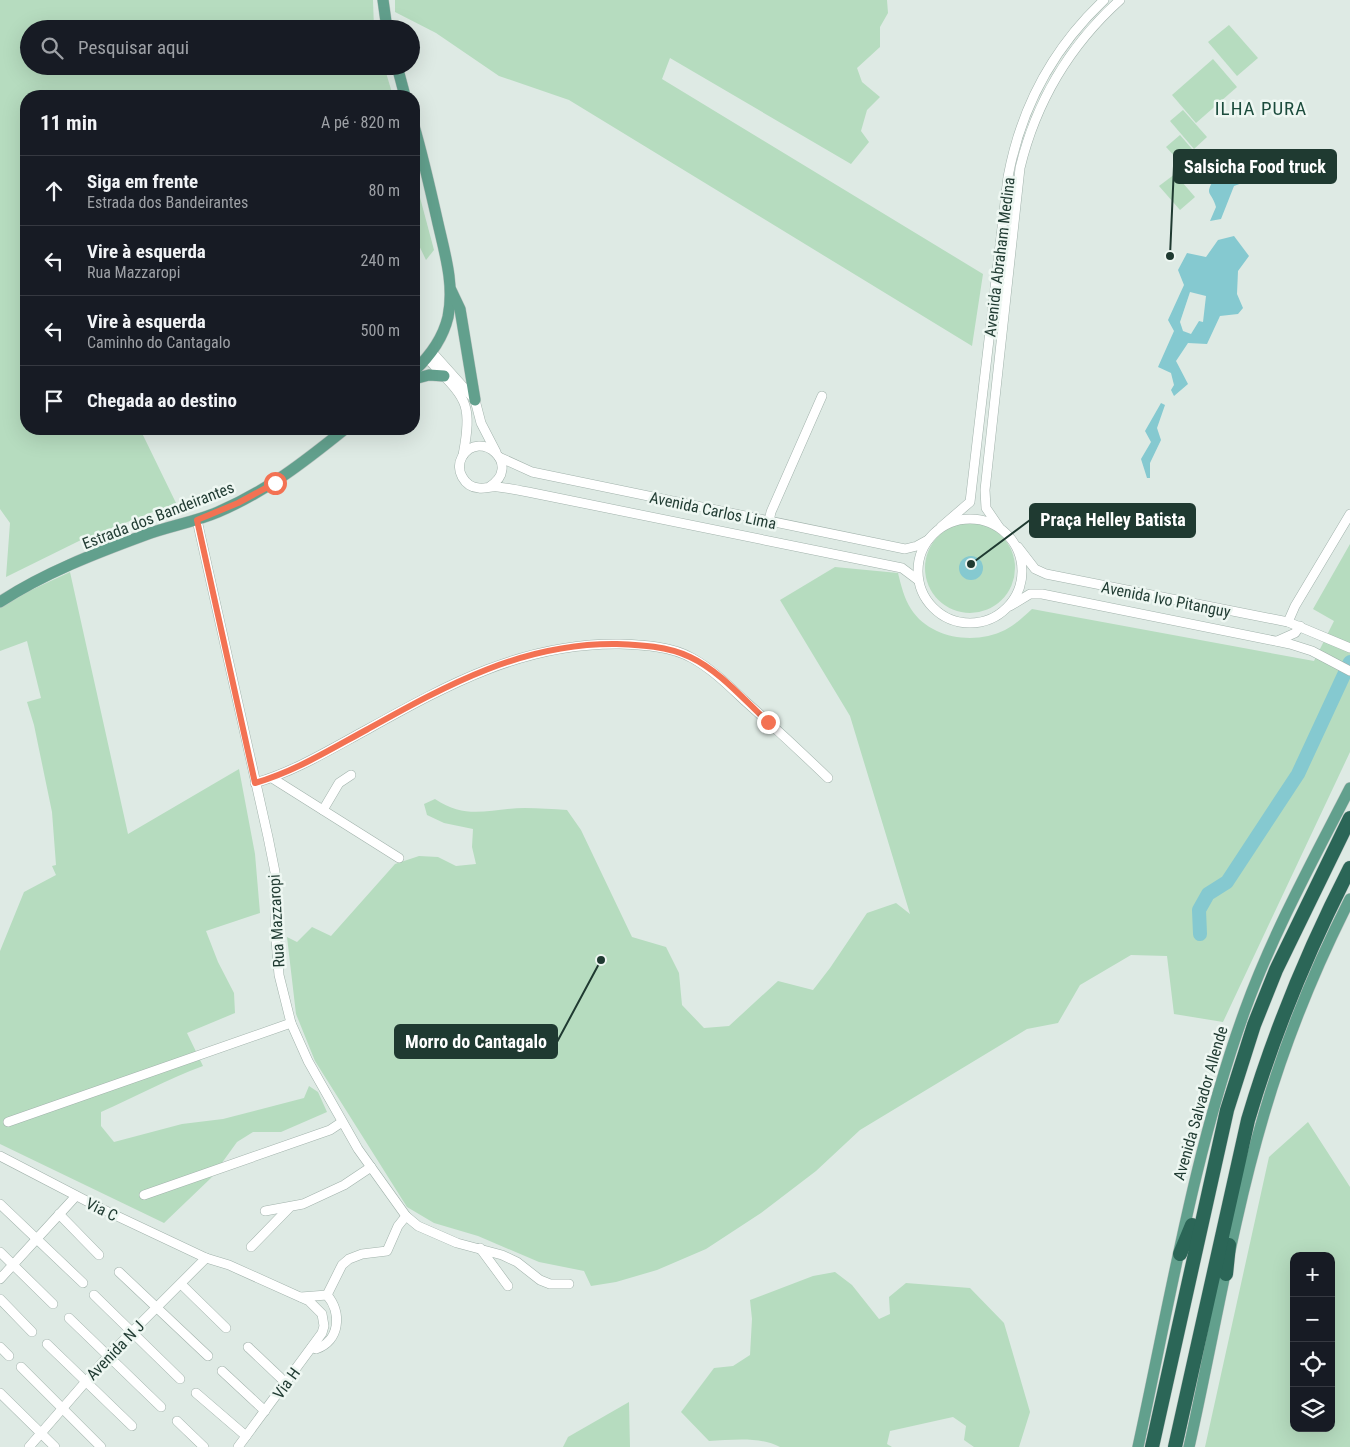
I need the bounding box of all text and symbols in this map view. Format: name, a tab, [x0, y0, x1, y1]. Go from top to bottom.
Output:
search box	[20, 20, 420, 75]
icon: search	[38, 34, 66, 62]
text: Pesquisar aqui	[78, 36, 189, 59]
district label: ILHA PURA	[1215, 97, 1307, 120]
text: 11 min	[40, 111, 97, 135]
text: A pé · 820 m	[321, 113, 400, 132]
callout: Salsicha Food truck	[1174, 150, 1336, 183]
text: Salsicha Food truck	[1184, 156, 1326, 177]
text: Siga em frente	[87, 170, 198, 193]
street label: Avenida Abraham Medina	[980, 176, 1019, 338]
icon: ahead	[40, 177, 68, 205]
text: 80 m	[368, 181, 400, 200]
text: Estrada dos Bandeirantes	[87, 193, 248, 212]
text: Vire à esquerda	[87, 240, 206, 263]
icon: left	[40, 247, 68, 275]
text: 240 m	[361, 251, 400, 270]
text: Rua Mazzaropi	[87, 263, 180, 282]
text: Vire à esquerda	[87, 310, 206, 333]
icon: left	[40, 317, 68, 345]
text: 500 m	[361, 321, 400, 340]
text: Caminho do Cantagalo	[87, 333, 230, 352]
icon: arrive	[40, 387, 68, 415]
text: Chegada ao destino	[87, 389, 237, 412]
route start	[264, 472, 287, 495]
street label: Estrada dos Bandeirantes	[80, 478, 237, 553]
street label: Avenida Carlos Lima	[648, 488, 778, 533]
callout: Praça Helley Batista	[1030, 504, 1195, 537]
text: Praça Helley Batista	[1040, 509, 1186, 530]
street label: Avenida Ivo Pitanguy	[1100, 578, 1232, 621]
route end	[757, 711, 780, 734]
street label: Rua Mazzaropi	[265, 874, 288, 968]
street label: Avenida Salvador Allende	[1169, 1024, 1232, 1182]
callout: Morro do Cantagalo	[395, 1025, 557, 1058]
text: Morro do Cantagalo	[405, 1031, 547, 1052]
street label: Via C	[83, 1194, 121, 1225]
map controls	[1290, 1252, 1335, 1432]
button: +	[1290, 1252, 1335, 1297]
button: −	[1290, 1297, 1335, 1342]
street label: Avenida N J	[82, 1317, 148, 1384]
button: locate	[1290, 1342, 1335, 1387]
street label: Via H	[269, 1364, 304, 1403]
button: layers	[1290, 1387, 1335, 1432]

